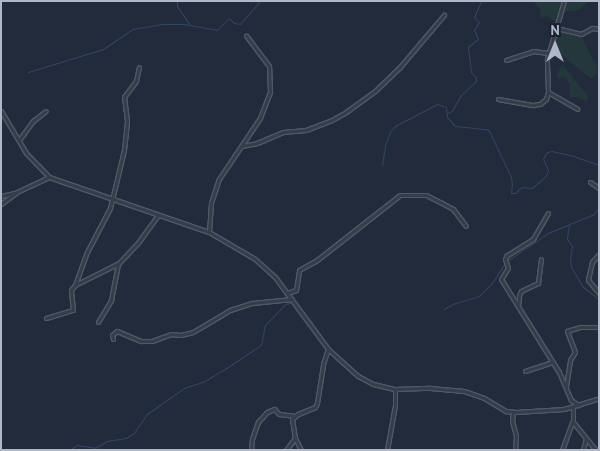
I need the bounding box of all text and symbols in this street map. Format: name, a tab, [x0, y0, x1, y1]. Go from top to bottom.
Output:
north arrow	[530, 20, 580, 70]
text: N	[550, 21, 560, 39]

